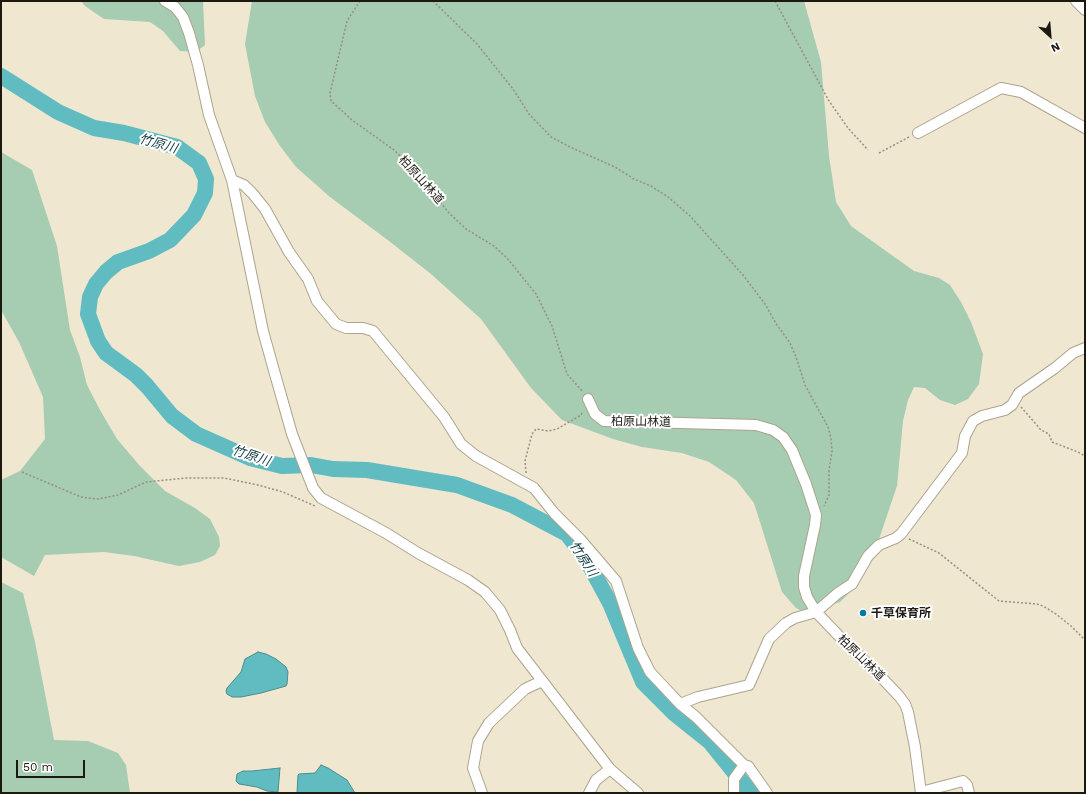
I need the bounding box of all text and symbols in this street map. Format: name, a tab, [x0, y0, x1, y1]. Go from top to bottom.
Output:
north arrow	[1030, 16, 1070, 56]
text: N	[1049, 40, 1062, 55]
water label: 竹原川	[137, 131, 179, 157]
street label: 柏原山林道	[396, 153, 446, 207]
street label: 柏原山林道	[611, 414, 671, 430]
water label: 竹原川	[230, 443, 272, 469]
water label: 竹原川	[566, 538, 600, 580]
place label: 千草保育所	[871, 606, 931, 620]
marker: 千草保育所	[858, 608, 868, 618]
street label: 柏原山林道	[834, 632, 888, 684]
scale bar	[18, 752, 87, 778]
text: 50 m	[23, 760, 53, 774]

